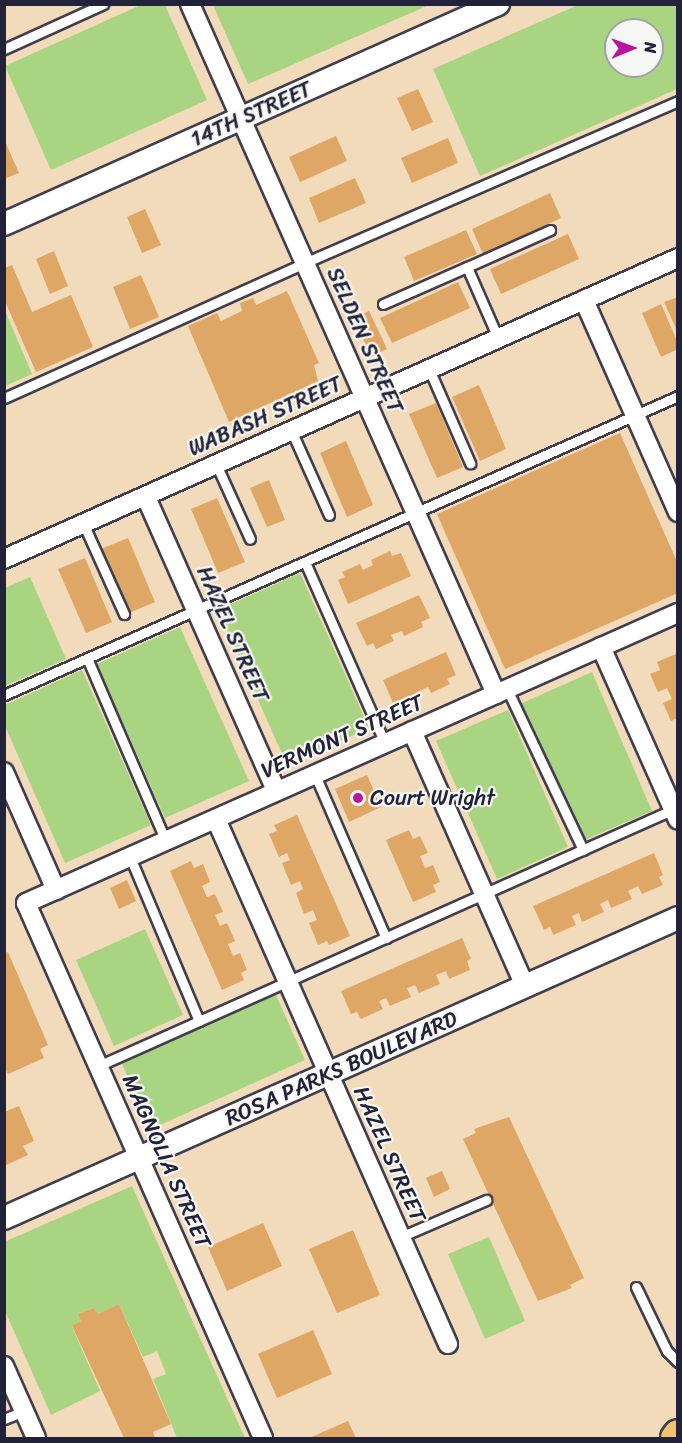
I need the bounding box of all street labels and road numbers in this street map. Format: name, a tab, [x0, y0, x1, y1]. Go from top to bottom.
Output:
street label: 14TH STREET	[185, 75, 317, 153]
street label: SELDEN STREET	[321, 263, 409, 417]
street label: WABASH STREET	[184, 370, 346, 462]
street label: HAZEL STREET	[191, 562, 275, 706]
street label: VERMONT STREET	[256, 688, 428, 784]
street label: ROSA PARKS BOULEVARD	[220, 1005, 462, 1131]
street label: MAGNOLIA STREET	[117, 1070, 217, 1252]
street label: HAZEL STREET	[348, 1082, 432, 1226]

